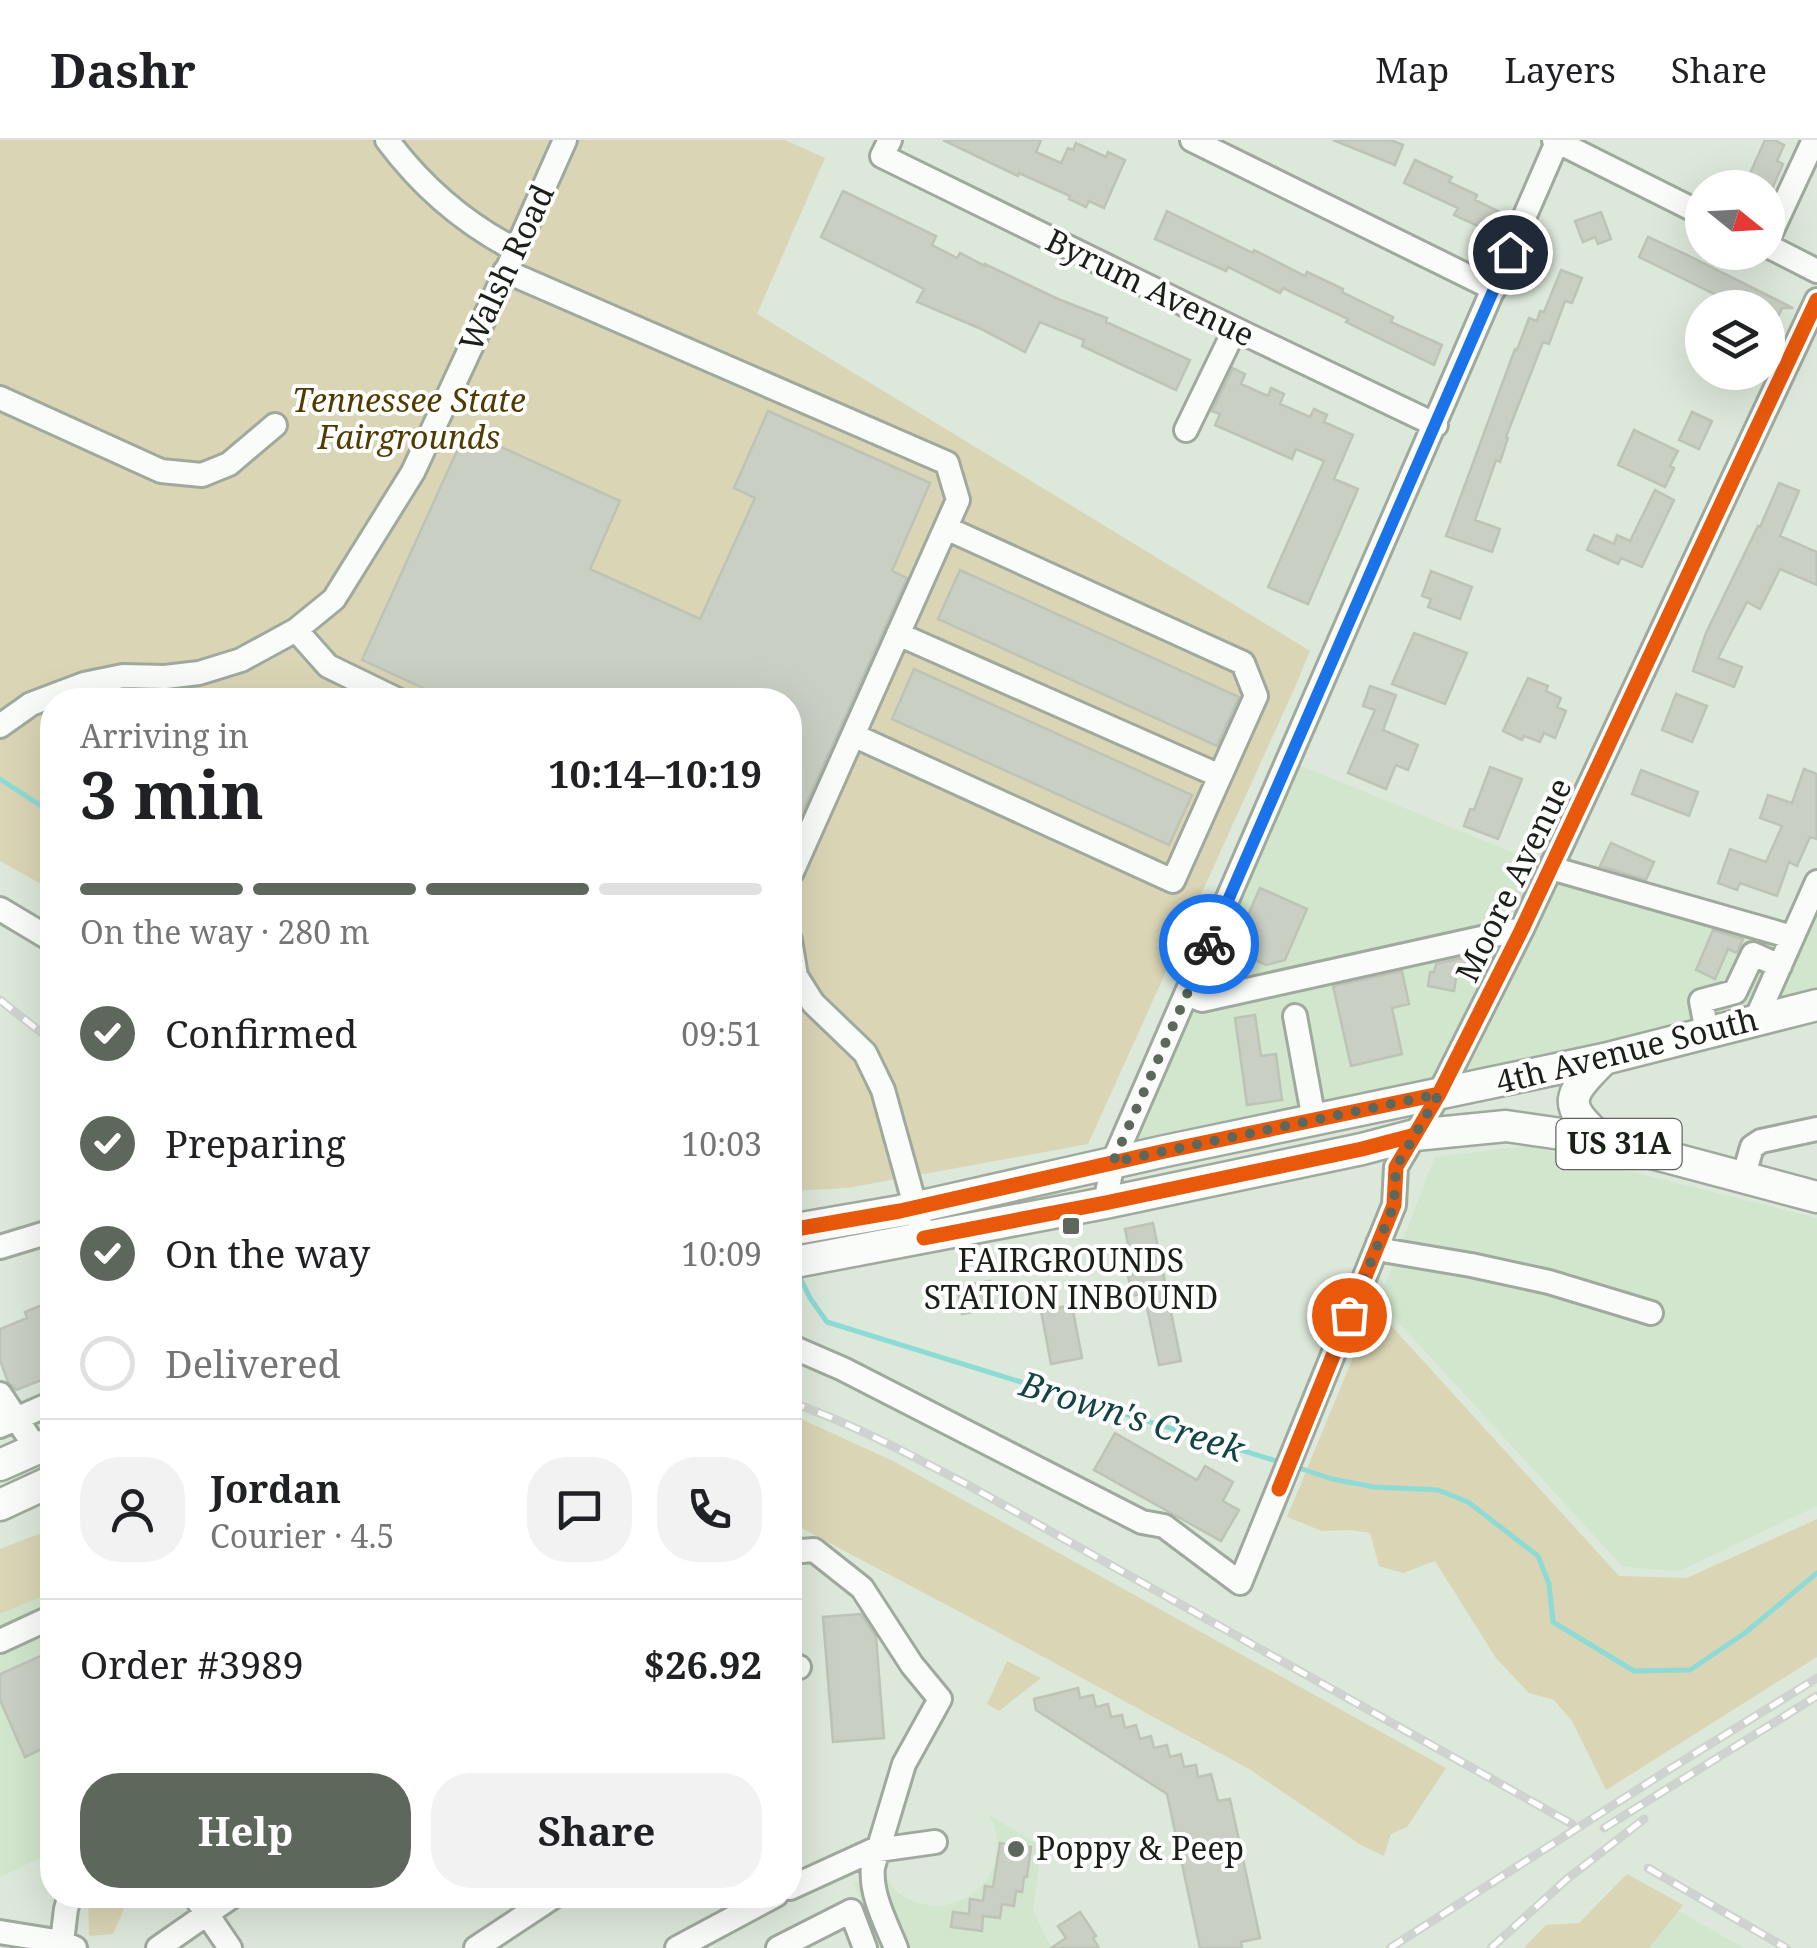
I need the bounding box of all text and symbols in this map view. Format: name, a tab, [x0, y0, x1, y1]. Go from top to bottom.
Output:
text: Dashr	[50, 37, 196, 102]
text: Map	[1375, 46, 1449, 93]
text: Layers	[1504, 46, 1616, 93]
text: Share	[1671, 46, 1767, 93]
north arrow	[1685, 170, 1785, 270]
map controls	[1685, 170, 1785, 390]
street label: Walsh Road	[448, 177, 563, 358]
pin	[1468, 210, 1553, 295]
street label: Byrum Avenue	[1039, 218, 1262, 356]
icon: home	[1483, 225, 1538, 280]
button: layers	[1685, 290, 1785, 390]
park label: Tennessee State Fairgrounds	[292, 378, 526, 458]
text: Arriving in	[80, 714, 249, 757]
text: 10:14–10:19	[548, 747, 762, 799]
text: 3 min	[80, 750, 264, 838]
street label: Moore Avenue	[1445, 770, 1581, 988]
courier	[1159, 894, 1259, 994]
text: On the way · 280 m	[80, 910, 370, 953]
icon: bike	[1182, 917, 1237, 972]
street label: 4th Avenue South	[1491, 996, 1762, 1103]
icon: check	[80, 1006, 135, 1061]
text: Confirmed	[165, 1007, 357, 1059]
text: 09:51	[681, 1012, 762, 1055]
icon: check	[80, 1116, 135, 1171]
text: Preparing	[165, 1117, 346, 1169]
road number: US 31A	[1556, 1119, 1682, 1169]
text: 10:03	[681, 1122, 762, 1165]
marker: FAIRGROUNDS STATION INBOUND	[1060, 1215, 1082, 1237]
icon: check	[80, 1226, 135, 1281]
text: On the way	[165, 1227, 370, 1279]
text: 10:09	[681, 1232, 762, 1275]
place label: FAIRGROUNDS STATION INBOUND	[924, 1238, 1218, 1318]
pin	[1307, 1273, 1392, 1358]
icon: bag	[1322, 1288, 1377, 1343]
text: Delivered	[165, 1337, 341, 1389]
water label: Brown's Creek	[1014, 1359, 1251, 1472]
button: person	[80, 1457, 185, 1562]
button: chat	[527, 1457, 632, 1562]
button: phone	[657, 1457, 762, 1562]
text: Jordan	[210, 1462, 341, 1514]
text: Courier · 4.5	[210, 1514, 394, 1557]
text: Order #3989	[80, 1638, 304, 1690]
text: $26.92	[643, 1638, 762, 1690]
button: Help	[80, 1773, 411, 1888]
button: Share	[431, 1773, 762, 1888]
place label: Poppy & Peep	[1036, 1826, 1244, 1869]
marker: Poppy & Peep	[1005, 1838, 1027, 1860]

